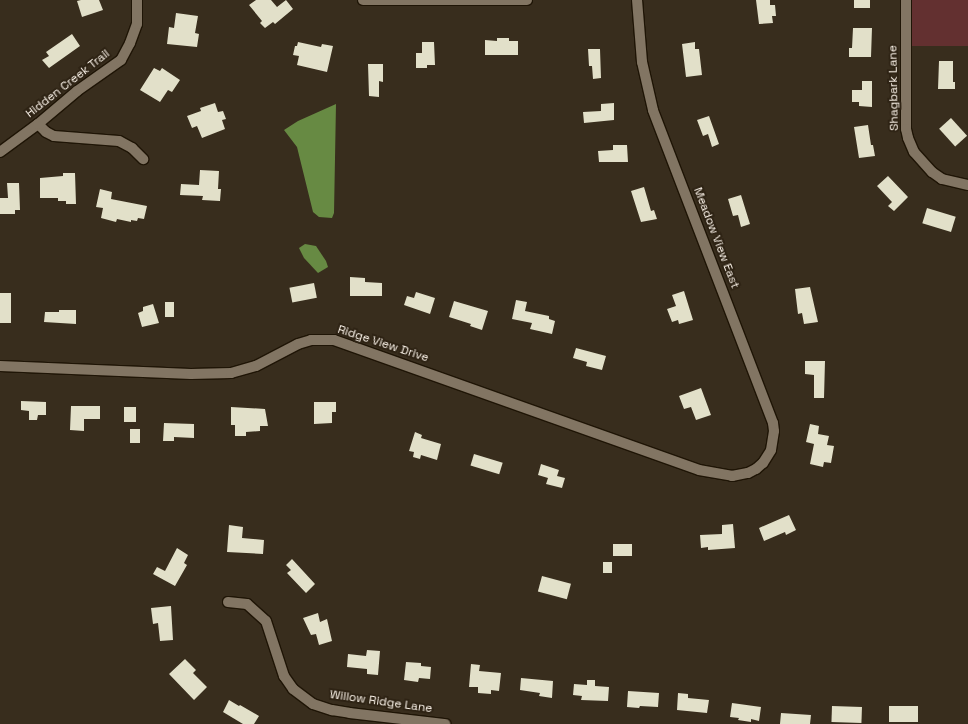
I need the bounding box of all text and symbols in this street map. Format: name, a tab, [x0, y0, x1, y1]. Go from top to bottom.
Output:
street label: Shagbark Lane	[886, 45, 902, 131]
street label: Hidden Creek Trail	[23, 47, 113, 121]
street label: Meadow View East	[690, 185, 742, 291]
street label: Ridge View Drive	[336, 322, 430, 366]
street label: Willow Ridge Lane	[329, 688, 433, 716]

